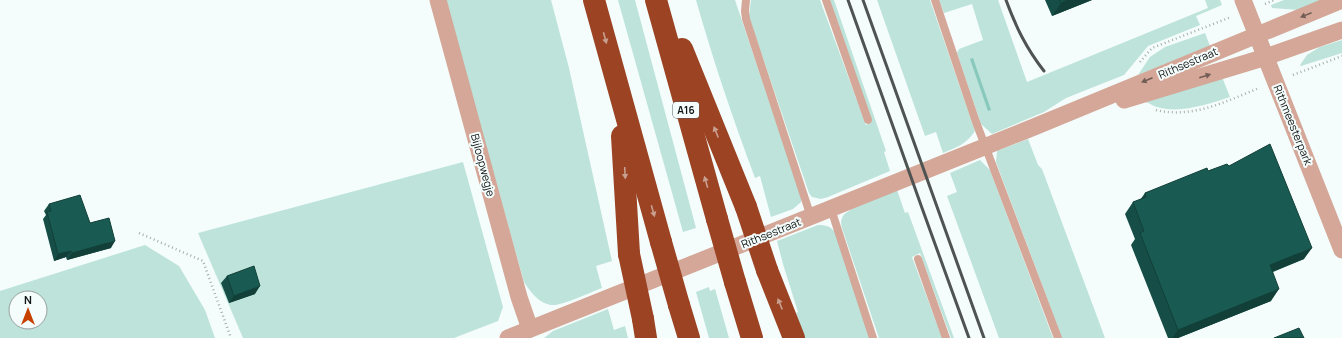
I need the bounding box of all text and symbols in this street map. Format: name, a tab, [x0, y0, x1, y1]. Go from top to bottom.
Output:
one-way arrow	[1300, 12, 1311, 18]
one-way arrow	[602, 31, 608, 44]
street label: Rithsestraat	[1156, 43, 1220, 82]
one-way arrow	[1200, 73, 1212, 79]
one-way arrow	[1140, 78, 1152, 84]
street label: Rithmeesterpark	[1271, 83, 1317, 168]
road number: A16	[673, 102, 699, 118]
one-way arrow	[712, 126, 718, 138]
street label: Bijloopwegje	[468, 132, 499, 198]
one-way arrow	[621, 167, 628, 180]
one-way arrow	[703, 176, 709, 188]
one-way arrow	[650, 205, 656, 217]
street label: Rithsestraat	[739, 214, 803, 251]
north arrow	[8, 290, 48, 330]
text: N	[24, 292, 32, 307]
one-way arrow	[777, 297, 783, 309]

